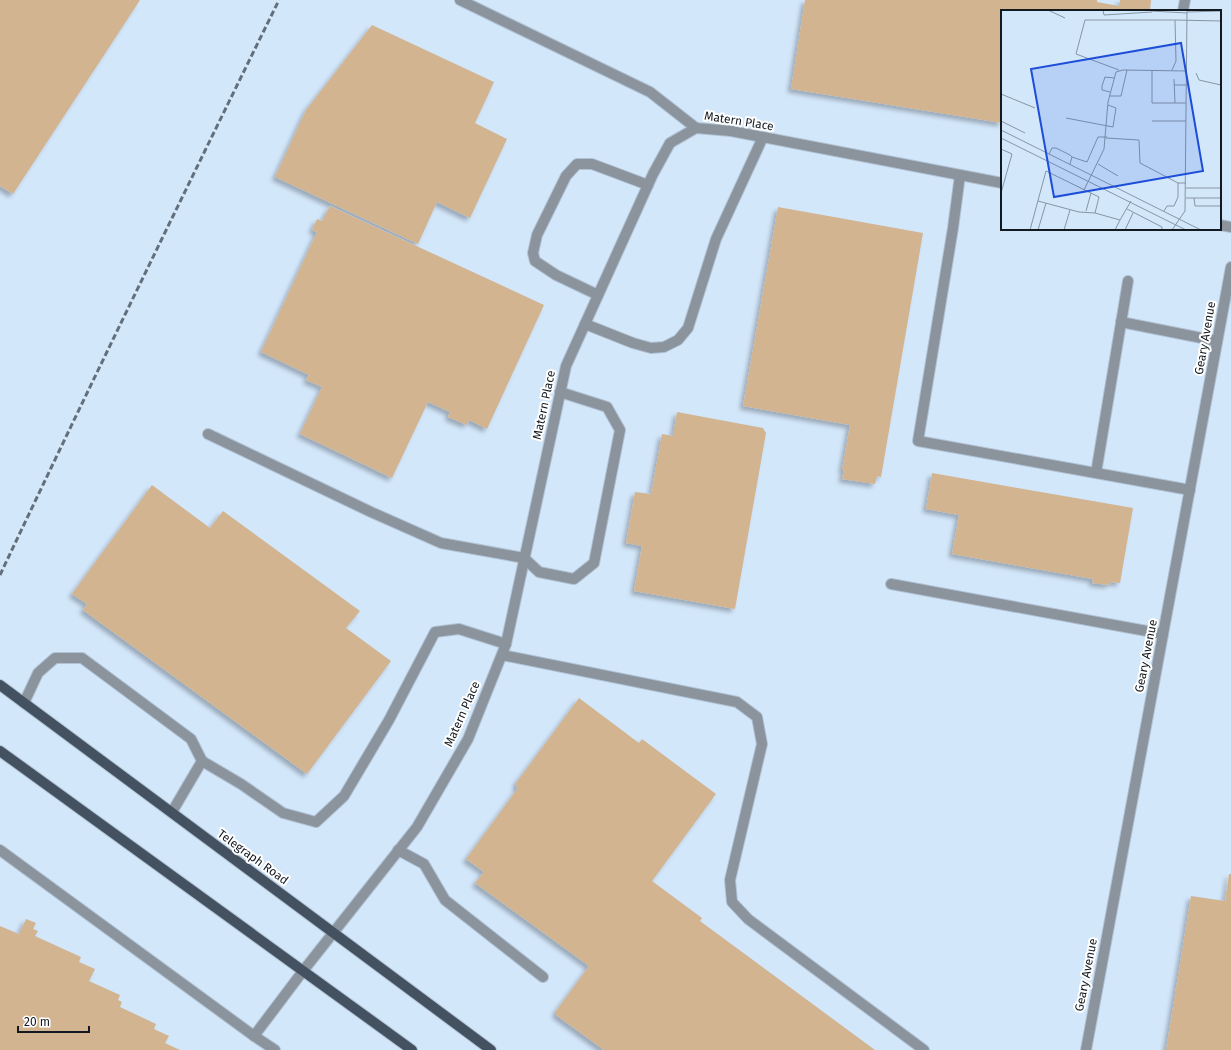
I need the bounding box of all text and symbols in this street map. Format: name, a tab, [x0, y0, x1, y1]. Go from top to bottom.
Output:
inset map	[1001, 10, 1221, 230]
street label: Matern Place	[703, 109, 775, 133]
street label: Geary Avenue	[1192, 300, 1218, 376]
street label: Matern Place	[530, 369, 558, 441]
street label: Geary Avenue	[1132, 618, 1160, 694]
street label: Matern Place	[441, 679, 483, 749]
street label: Telegraph Road	[215, 827, 291, 887]
street label: Geary Avenue	[1072, 937, 1100, 1013]
scale bar	[18, 1008, 89, 1034]
text: 20 m	[24, 1015, 50, 1029]

